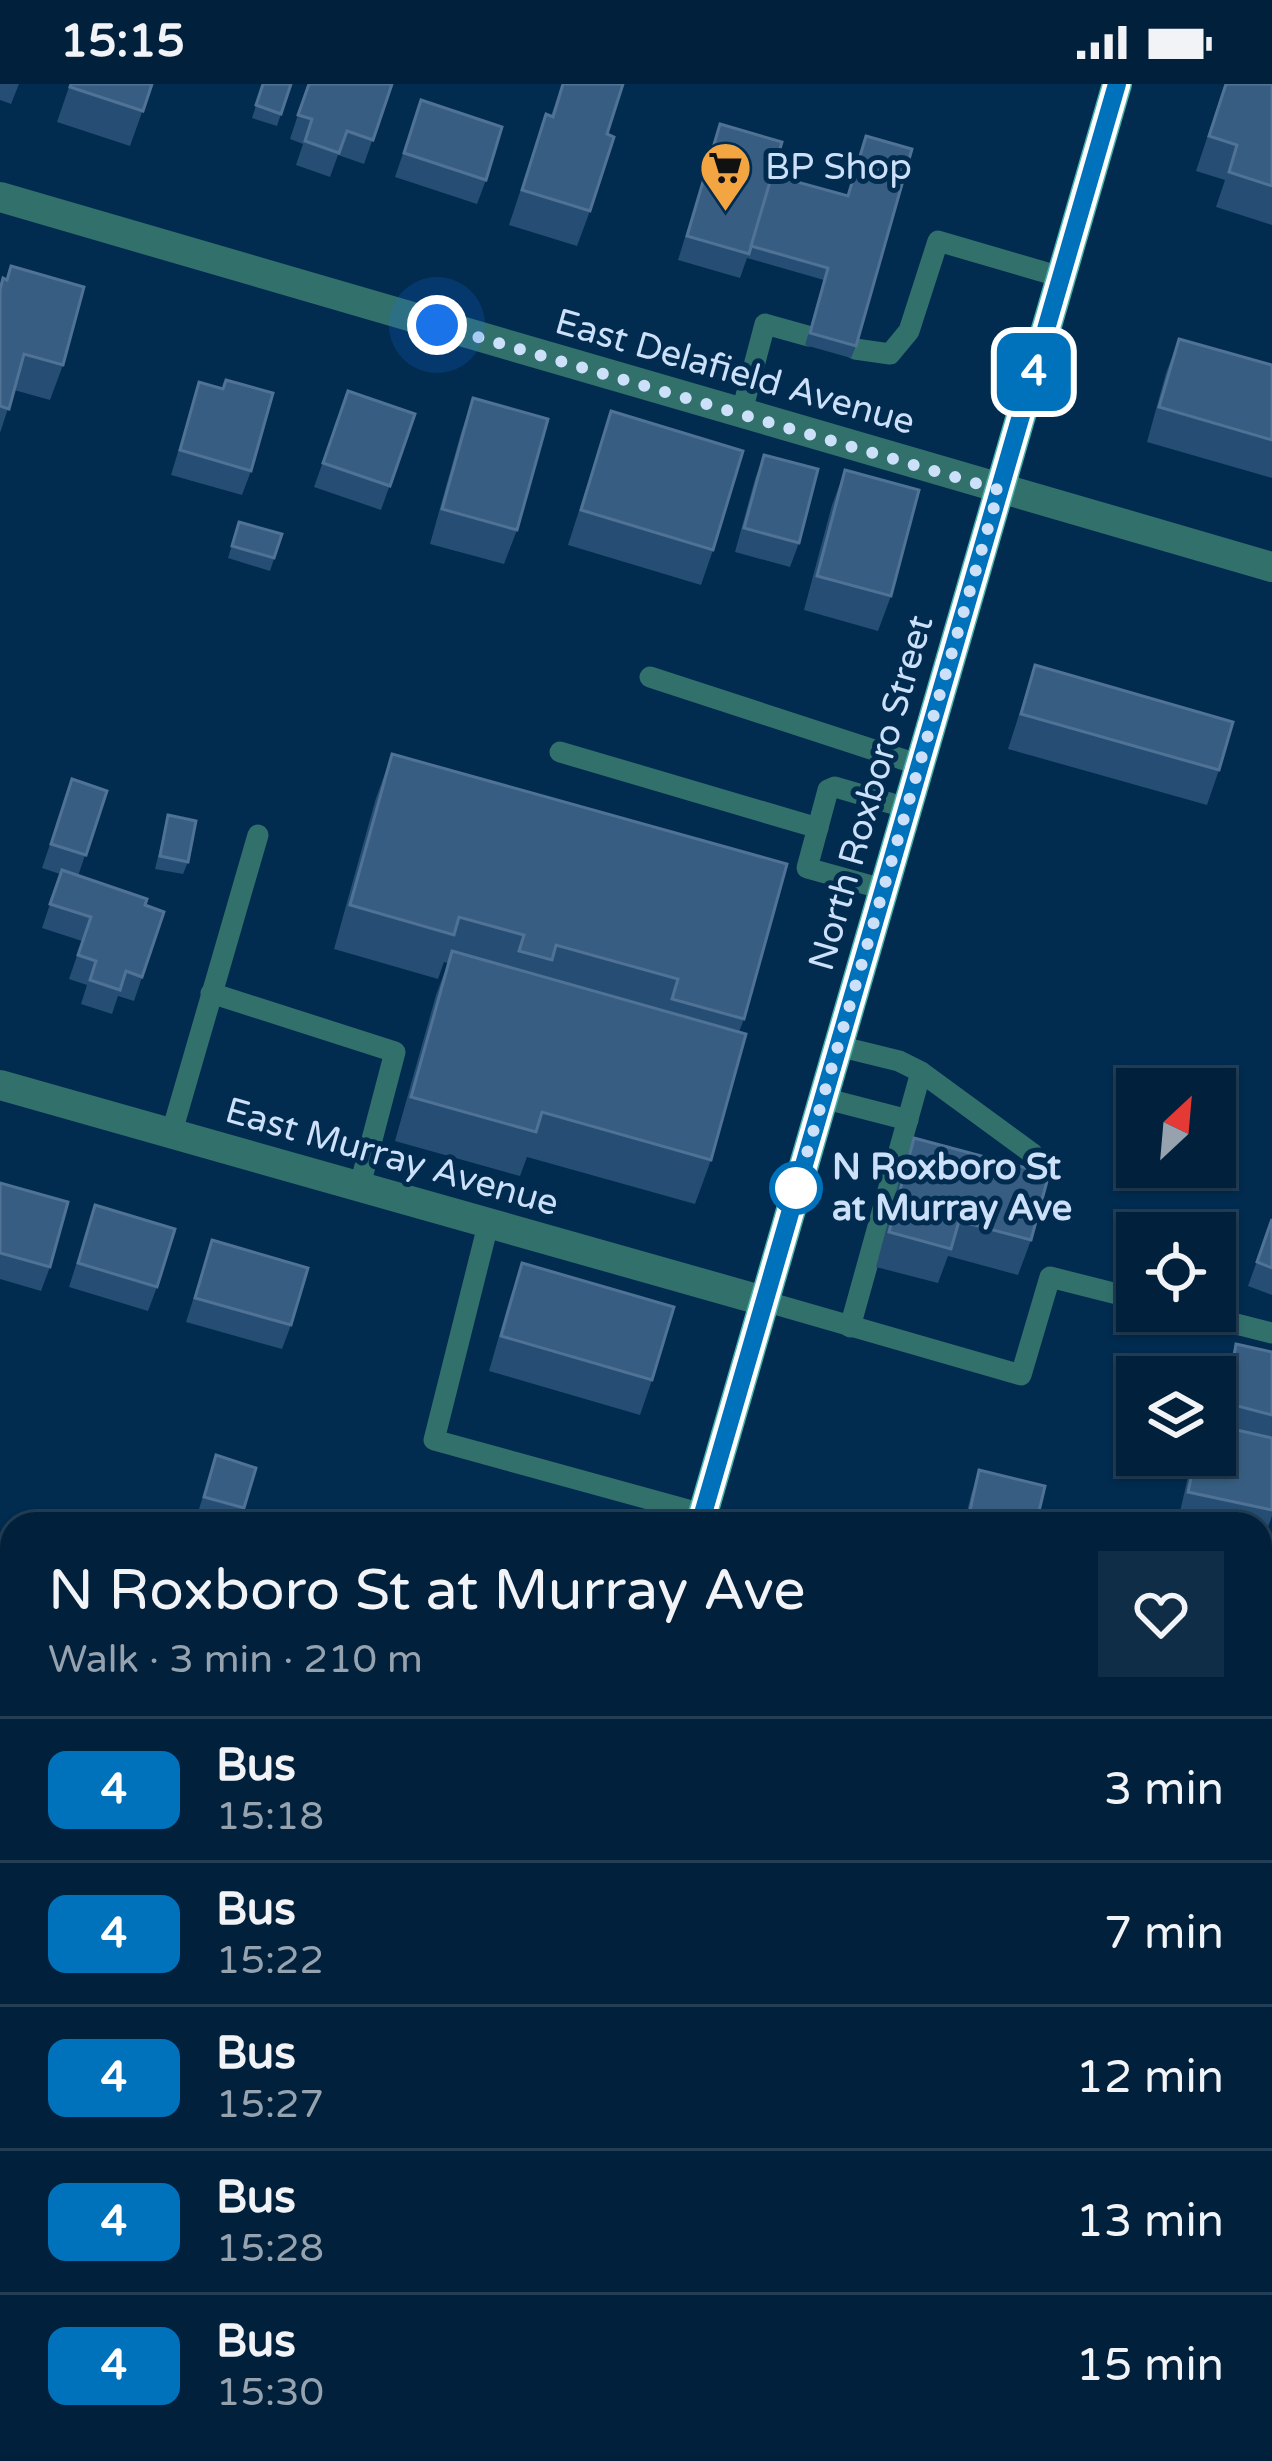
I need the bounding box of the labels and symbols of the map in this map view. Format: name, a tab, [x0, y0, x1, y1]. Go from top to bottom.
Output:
supermarket icon: BP Shop	[698, 139, 754, 213]
place label: BP Shop	[765, 146, 912, 189]
your location	[407, 295, 467, 355]
street label: East Delafield Avenue	[550, 300, 920, 444]
line badge: 4	[995, 333, 1073, 411]
street label: North Roxboro Street	[800, 610, 942, 976]
north arrow	[1116, 1068, 1236, 1188]
street label: East Murray Avenue	[221, 1089, 563, 1225]
place label: N Roxboro St at Murray Ave	[832, 1146, 1072, 1230]
marker: N Roxboro St at Murray Ave	[771, 1163, 821, 1213]

